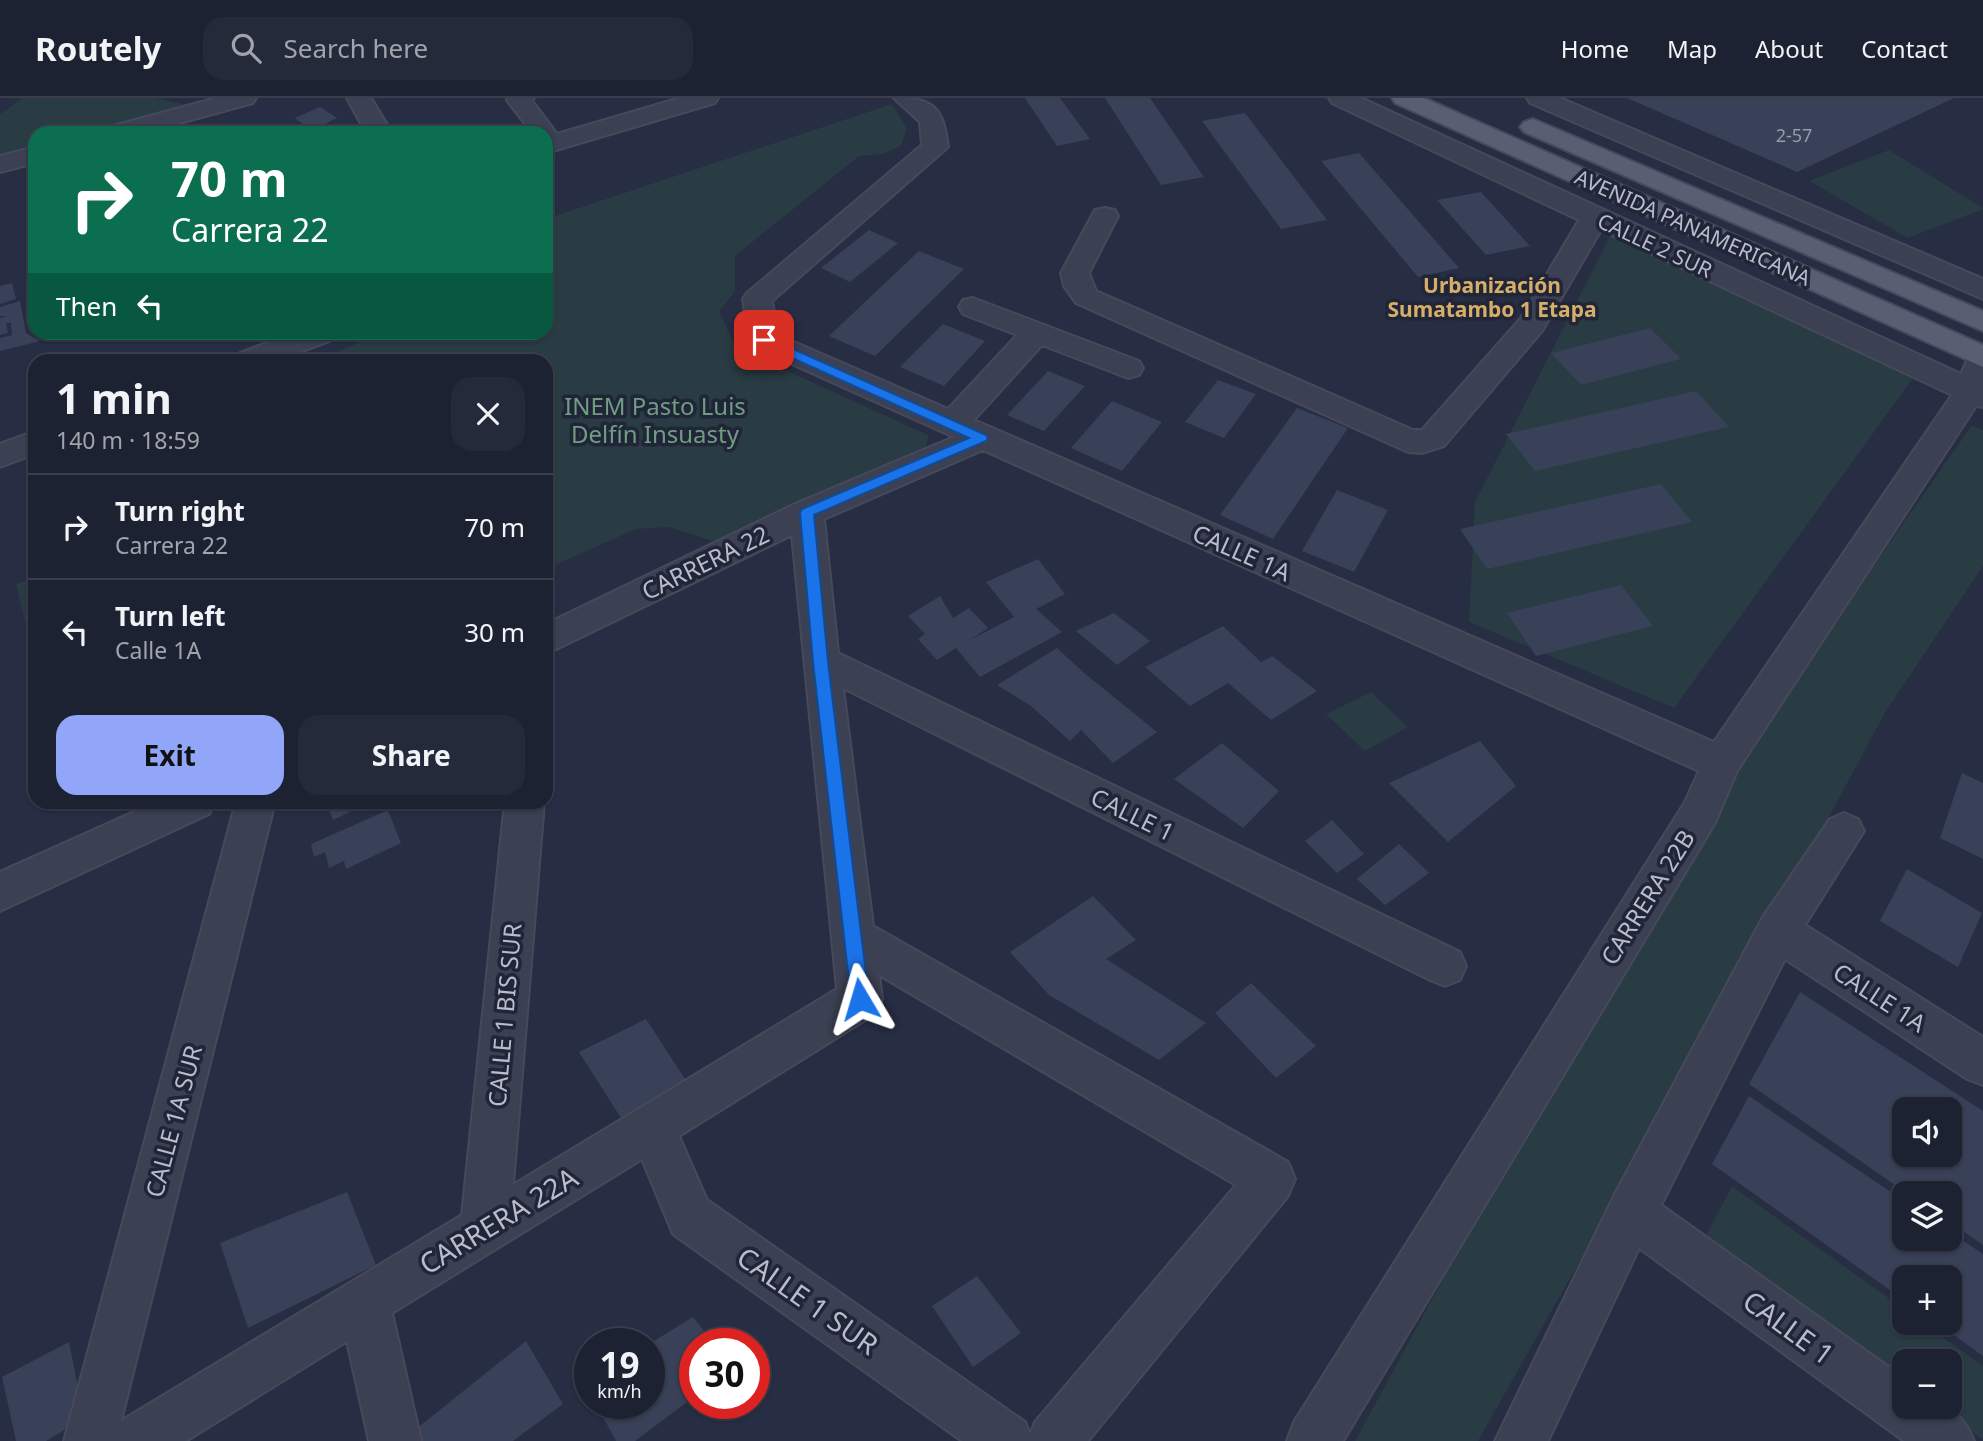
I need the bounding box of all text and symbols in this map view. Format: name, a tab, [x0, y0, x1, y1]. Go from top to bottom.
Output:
search box	[203, 17, 693, 80]
text: Routely	[35, 26, 161, 71]
icon: search	[227, 29, 265, 67]
text: Search here	[283, 30, 428, 66]
text: Home	[1561, 32, 1629, 65]
text: Map	[1667, 32, 1717, 65]
text: About	[1755, 32, 1823, 65]
text: Contact	[1861, 32, 1948, 65]
house number: 2-57	[1776, 123, 1812, 147]
text: 70 m	[171, 145, 288, 211]
icon: right	[56, 154, 147, 245]
street label: AVENIDA PANAMERICANA	[1571, 162, 1816, 292]
street label: CALLE 2 SUR	[1593, 206, 1717, 284]
text: Carrera 22	[171, 208, 328, 251]
district label: Urbanización Sumatambo 1 Etapa	[1387, 271, 1597, 323]
icon: left	[131, 287, 169, 325]
text: Then	[56, 288, 117, 324]
pin	[734, 310, 794, 370]
icon: arrive	[745, 321, 783, 359]
text: 1 min	[56, 369, 172, 426]
button: close	[451, 377, 525, 451]
park label: INEM Pasto Luis Delfín Insuasty	[564, 389, 746, 450]
text: 140 m · 18:59	[56, 424, 200, 456]
text: Turn right	[115, 493, 245, 529]
icon: right	[56, 508, 94, 546]
text: 70 m	[464, 509, 525, 545]
street label: CALLE 1A	[1188, 516, 1297, 589]
street label: CARRERA 22	[636, 517, 774, 607]
text: Carrera 22	[115, 529, 228, 561]
text: Turn left	[115, 598, 226, 634]
icon: left	[56, 613, 94, 651]
text: 30 m	[464, 614, 525, 650]
text: Calle 1A	[115, 634, 201, 666]
button: Exit	[56, 715, 284, 795]
button: Share	[298, 715, 525, 795]
street label: CALLE 1	[1086, 780, 1180, 848]
street label: CARRERA 22B	[1592, 823, 1702, 971]
street label: CALLE 1 BIS SUR	[480, 922, 528, 1108]
street label: CALLE 1A	[1827, 955, 1933, 1040]
position arrow	[823, 962, 897, 1036]
street label: CALLE 1A SUR	[137, 1041, 209, 1201]
map controls	[1892, 1097, 1962, 1419]
button: sound	[1892, 1097, 1962, 1167]
street label: CARRERA 22A	[412, 1158, 584, 1282]
button: layers	[1892, 1181, 1962, 1251]
street label: CALLE 1 SUR	[730, 1237, 886, 1363]
button: +	[1892, 1265, 1962, 1335]
street label: CALLE 1	[1736, 1281, 1842, 1373]
speed limit sign: 30	[679, 1328, 770, 1419]
text: 19	[599, 1341, 640, 1388]
button: −	[1892, 1349, 1962, 1419]
text: km/h	[597, 1379, 642, 1403]

